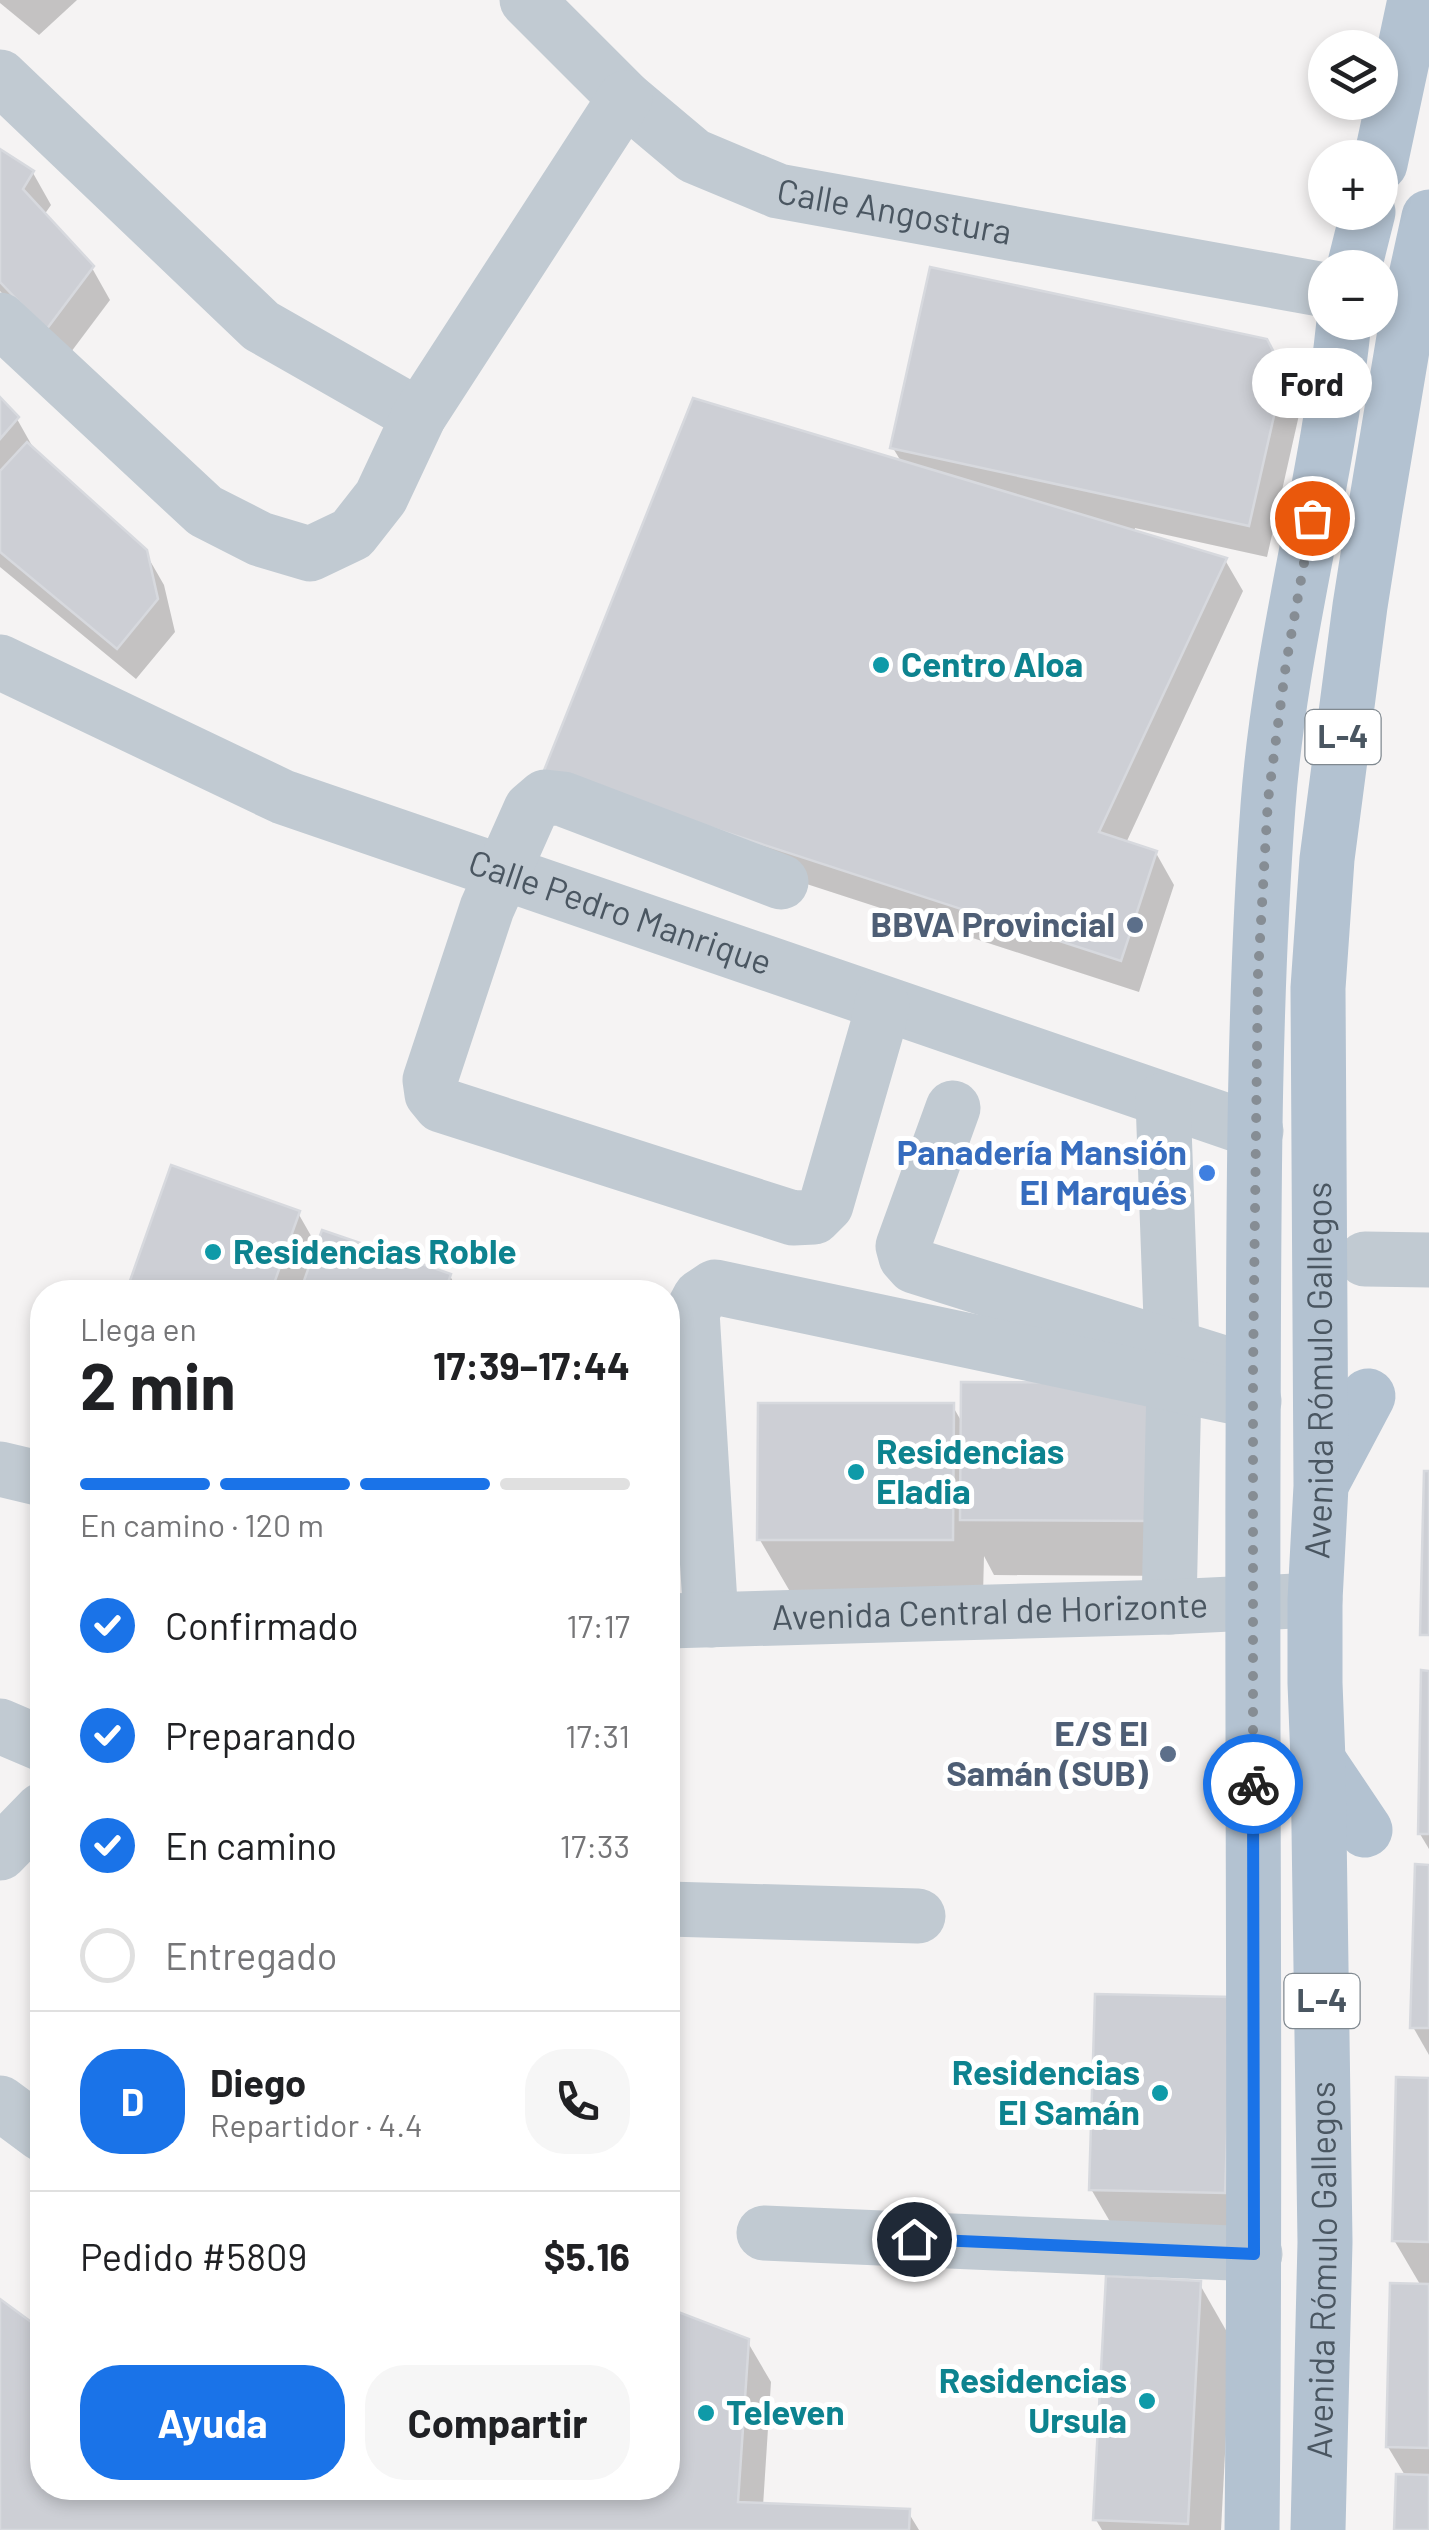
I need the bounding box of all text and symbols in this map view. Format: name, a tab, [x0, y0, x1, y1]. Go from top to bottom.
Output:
map controls	[1308, 30, 1398, 340]
button: layers	[1308, 30, 1398, 120]
button: +	[1308, 140, 1398, 230]
street label: Calle Angostura	[774, 168, 1015, 252]
button: −	[1308, 250, 1398, 340]
callout: Ford	[1252, 348, 1372, 418]
text: Ford	[1280, 364, 1344, 402]
pin	[1270, 476, 1355, 561]
icon: bag	[1285, 491, 1340, 546]
place label: Centro Aloa	[901, 642, 1083, 684]
marker: Centro Aloa	[870, 654, 892, 676]
road number: L-4	[1306, 710, 1380, 764]
street label: Calle Pedro Manrique	[464, 839, 778, 982]
place label: BBVA Provincial	[871, 902, 1115, 944]
marker: BBVA Provincial	[1124, 914, 1146, 936]
place label: Panadería Mansión El Marqués	[897, 1130, 1187, 1212]
marker: Panadería Mansión El Marqués	[1196, 1162, 1218, 1184]
street label: Avenida Rómulo Gallegos	[1294, 1182, 1340, 1560]
place label: Residencias Roble	[233, 1229, 517, 1271]
marker: Residencias Roble	[202, 1241, 224, 1263]
text: Llega en	[80, 1309, 197, 1347]
text: 17:39–17:44	[433, 1342, 630, 1388]
text: 2 min	[80, 1345, 236, 1423]
place label: Residencias Eladia	[876, 1429, 1064, 1511]
marker: Residencias Eladia	[845, 1461, 867, 1483]
text: En camino · 120 m	[80, 1505, 324, 1543]
street label: Avenida Central de Horizonte	[771, 1582, 1209, 1637]
icon: check	[80, 1598, 135, 1653]
text: Confirmado	[165, 1602, 359, 1648]
text: 17:17	[566, 1606, 630, 1644]
icon: check	[80, 1708, 135, 1763]
place label: E/S El Samán (SUB)	[946, 1711, 1149, 1793]
text: Preparando	[165, 1712, 357, 1758]
text: 17:31	[565, 1716, 630, 1754]
courier	[1203, 1734, 1303, 1834]
marker: E/S El Samán (SUB)	[1157, 1743, 1179, 1765]
icon: bike	[1226, 1757, 1281, 1812]
icon: check	[80, 1818, 135, 1873]
text: En camino	[165, 1822, 337, 1868]
text: 17:33	[560, 1826, 630, 1864]
text: Entregado	[165, 1932, 337, 1978]
road number: L-4	[1284, 1974, 1360, 2028]
button: phone	[525, 2049, 630, 2154]
place label: Residencias El Samán	[952, 2050, 1140, 2132]
text: Diego	[210, 2059, 306, 2105]
text: D	[121, 2078, 144, 2124]
street label: Avenida Rómulo Gallegos	[1297, 2081, 1344, 2459]
marker: Residencias El Samán	[1149, 2082, 1171, 2104]
text: Repartidor · 4.4	[210, 2105, 423, 2143]
pin	[872, 2197, 957, 2282]
icon: home	[887, 2212, 942, 2267]
text: Pedido #5809	[80, 2233, 307, 2279]
text: $5.16	[544, 2233, 630, 2279]
place label: Residencias Ursula	[939, 2358, 1127, 2440]
button: Ayuda	[80, 2365, 345, 2480]
button: Compartir	[365, 2365, 630, 2480]
place label: Televen	[726, 2390, 845, 2432]
marker: Residencias Ursula	[1136, 2390, 1158, 2412]
marker: Televen	[695, 2402, 717, 2424]

